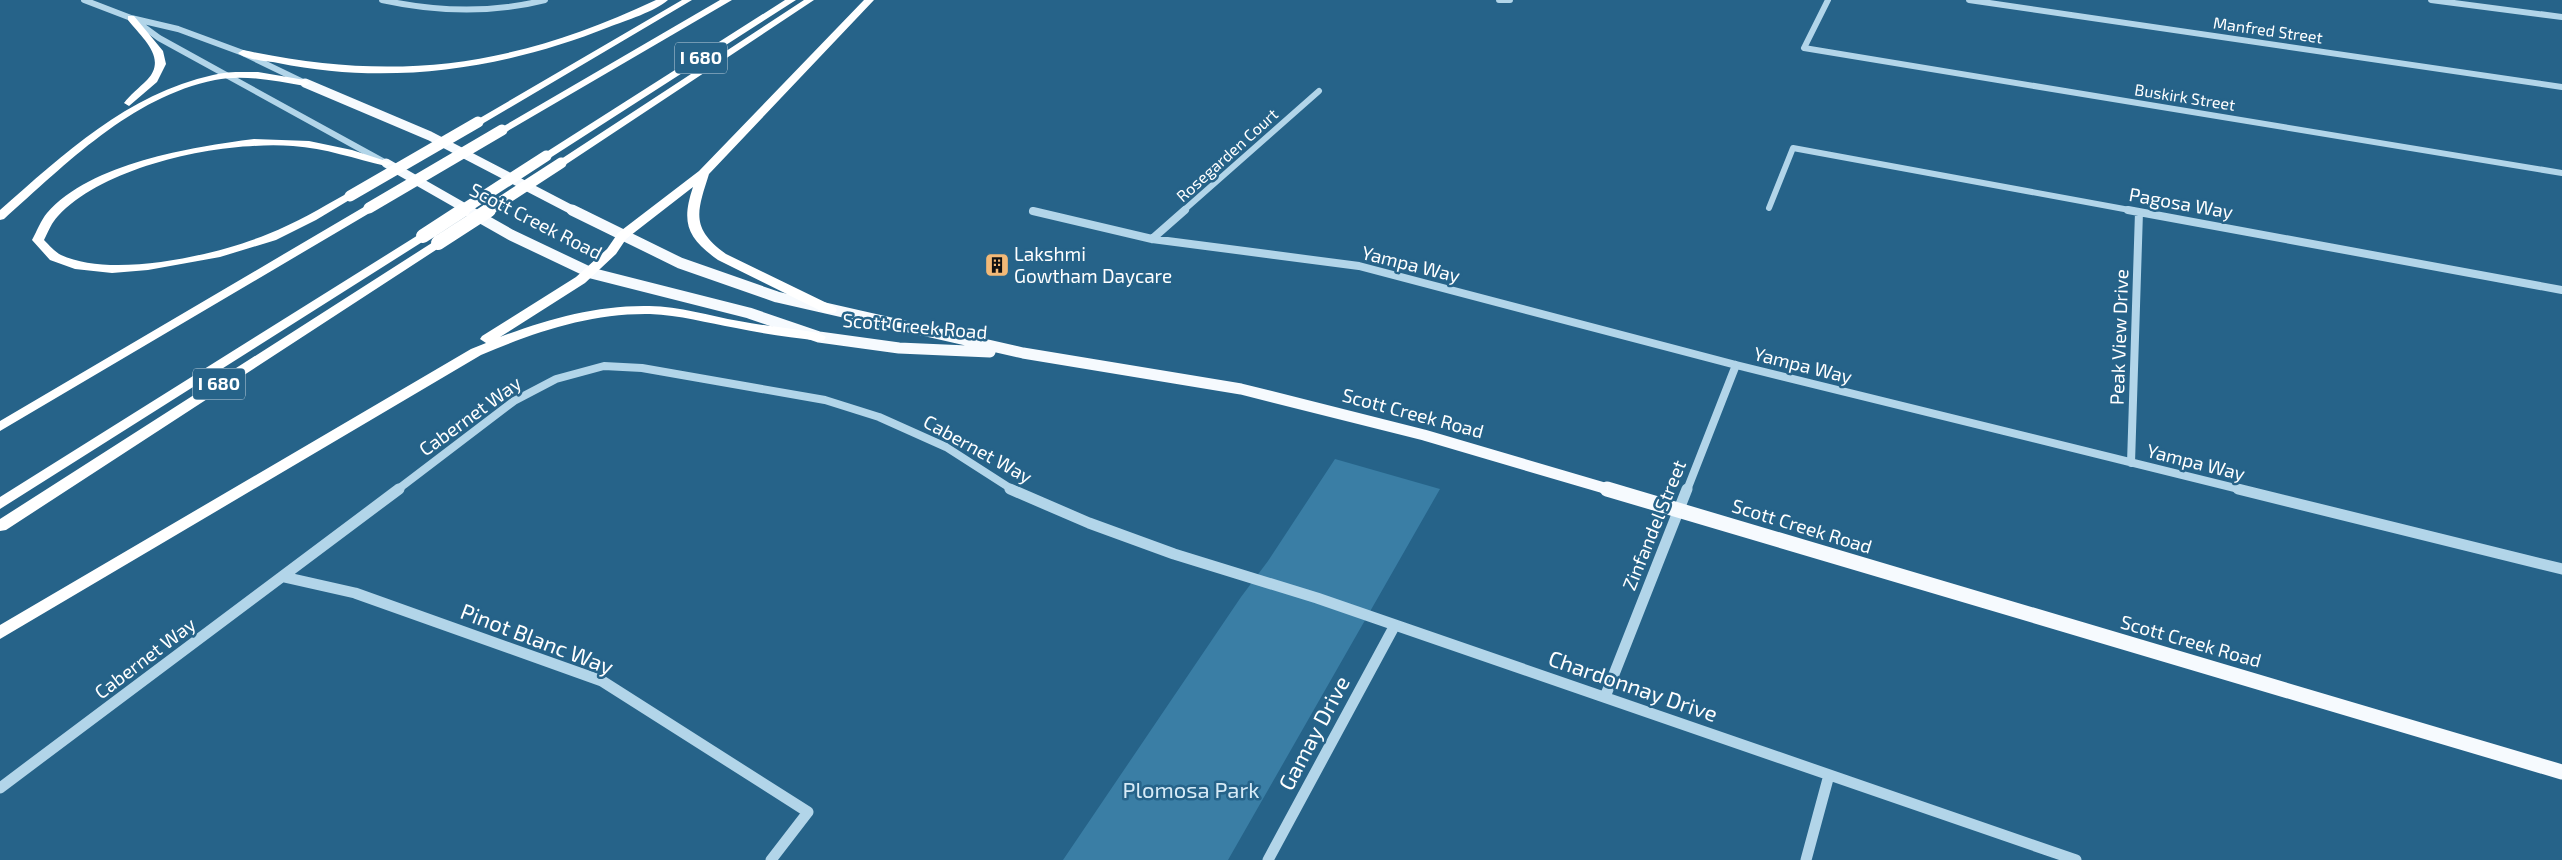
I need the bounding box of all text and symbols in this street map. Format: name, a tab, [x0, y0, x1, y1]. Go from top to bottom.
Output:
street label: Manfred Street	[2212, 12, 2324, 47]
road number: I 680	[675, 42, 727, 74]
street label: Buskirk Street	[2133, 79, 2237, 114]
street label: Rosegarden Court	[1172, 104, 1281, 205]
street label: Scott Creek Road	[466, 177, 606, 264]
street label: Pagosa Way	[2127, 182, 2235, 223]
street label: Yampa Way	[1360, 240, 1463, 287]
place label: Lakshmi Gowtham Daycare	[1014, 242, 1172, 287]
building icon: Lakshmi Gowtham Daycare	[984, 252, 1010, 278]
street label: Peak View Drive	[2105, 269, 2132, 405]
street label: Scott Creek Road	[842, 308, 988, 343]
street label: Yampa Way	[1752, 341, 1855, 388]
road number: I 680	[193, 368, 245, 399]
street label: Cabernet Way	[414, 371, 525, 460]
street label: Scott Creek Road	[1340, 383, 1486, 442]
street label: Cabernet Way	[920, 409, 1037, 488]
street label: Yampa Way	[2145, 438, 2248, 485]
street label: Zinfandel Street	[1617, 456, 1690, 593]
street label: Scott Creek Road	[1729, 493, 1875, 558]
street label: Pinot Blanc Way	[457, 597, 618, 679]
street label: Scott Creek Road	[2118, 609, 2264, 672]
street label: Cabernet Way	[90, 612, 200, 703]
street label: Chardonnay Drive	[1545, 644, 1721, 726]
street label: Gamay Drive	[1272, 671, 1354, 794]
park label: Plomosa Park	[1123, 776, 1259, 802]

